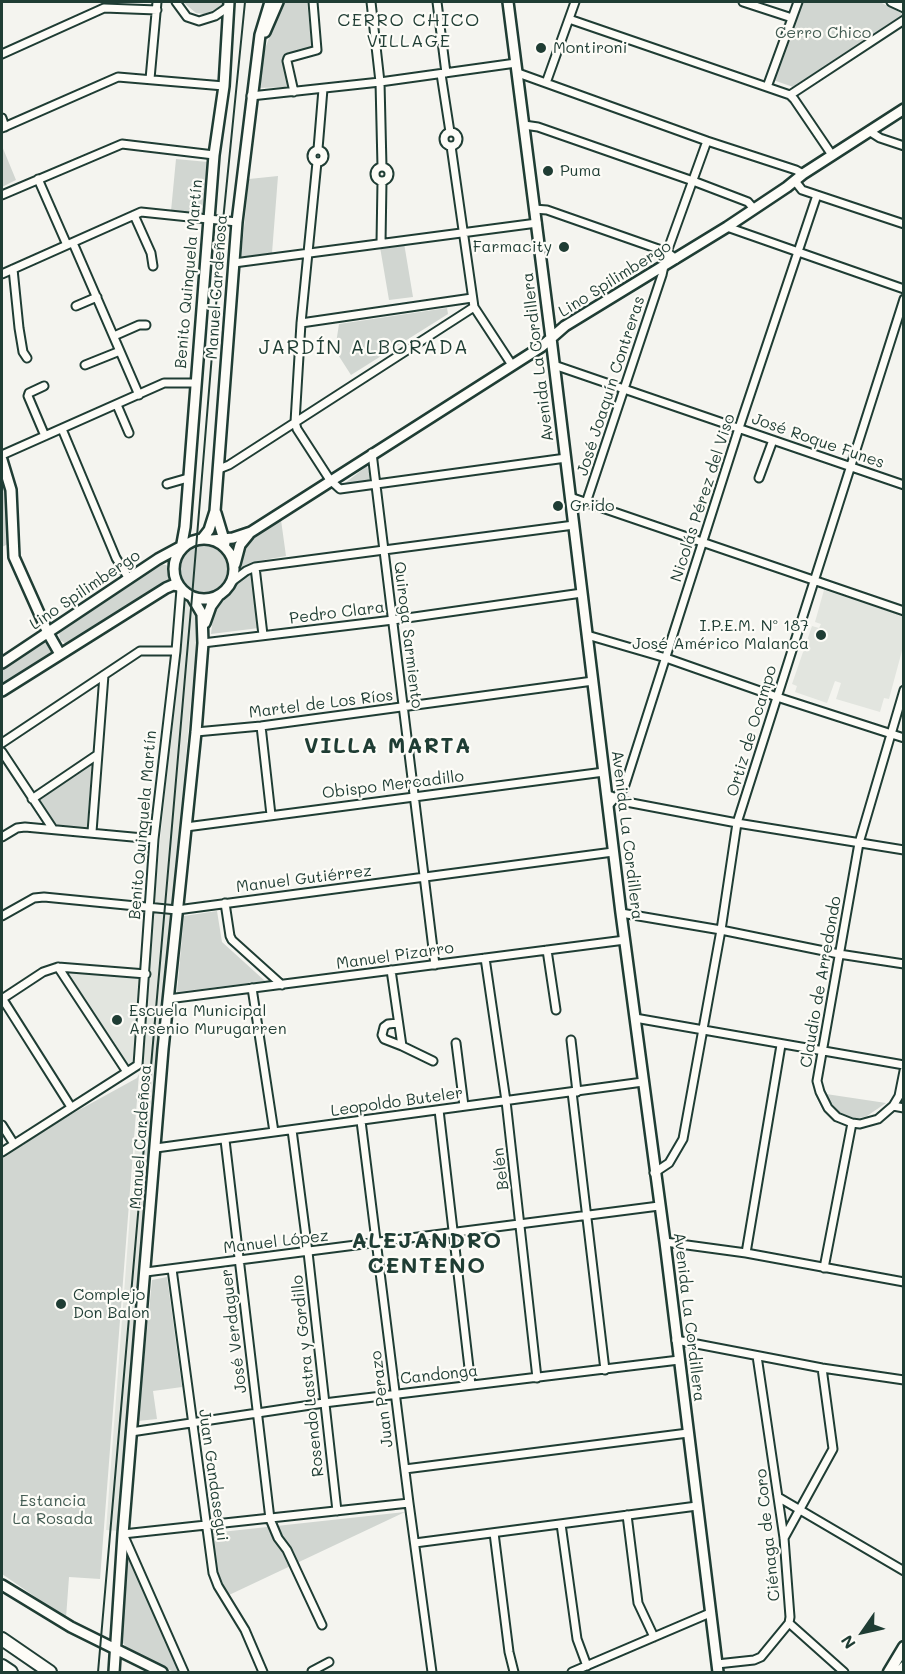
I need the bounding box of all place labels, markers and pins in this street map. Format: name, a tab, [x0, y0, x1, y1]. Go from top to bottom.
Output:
place label: Montironi	[553, 38, 627, 58]
marker: Montironi	[534, 41, 548, 55]
place label: Puma	[560, 161, 601, 181]
marker: Puma	[541, 164, 555, 178]
place label: Farmacity	[473, 237, 552, 257]
marker: Farmacity	[557, 240, 571, 254]
place label: Grido	[570, 496, 614, 516]
marker: Grido	[551, 499, 565, 513]
place label: I.P.E.M. Nº 187 José Américo Malanca	[632, 616, 809, 654]
marker: I.P.E.M. Nº 187 José Américo Malanca	[814, 628, 828, 642]
place label: Escuela Municipal Arsenio Murugarren	[129, 1001, 287, 1039]
marker: Escuela Municipal Arsenio Murugarren	[110, 1013, 124, 1027]
place label: Complejo Don Balon	[73, 1285, 150, 1323]
marker: Complejo Don Balon	[54, 1297, 68, 1311]

